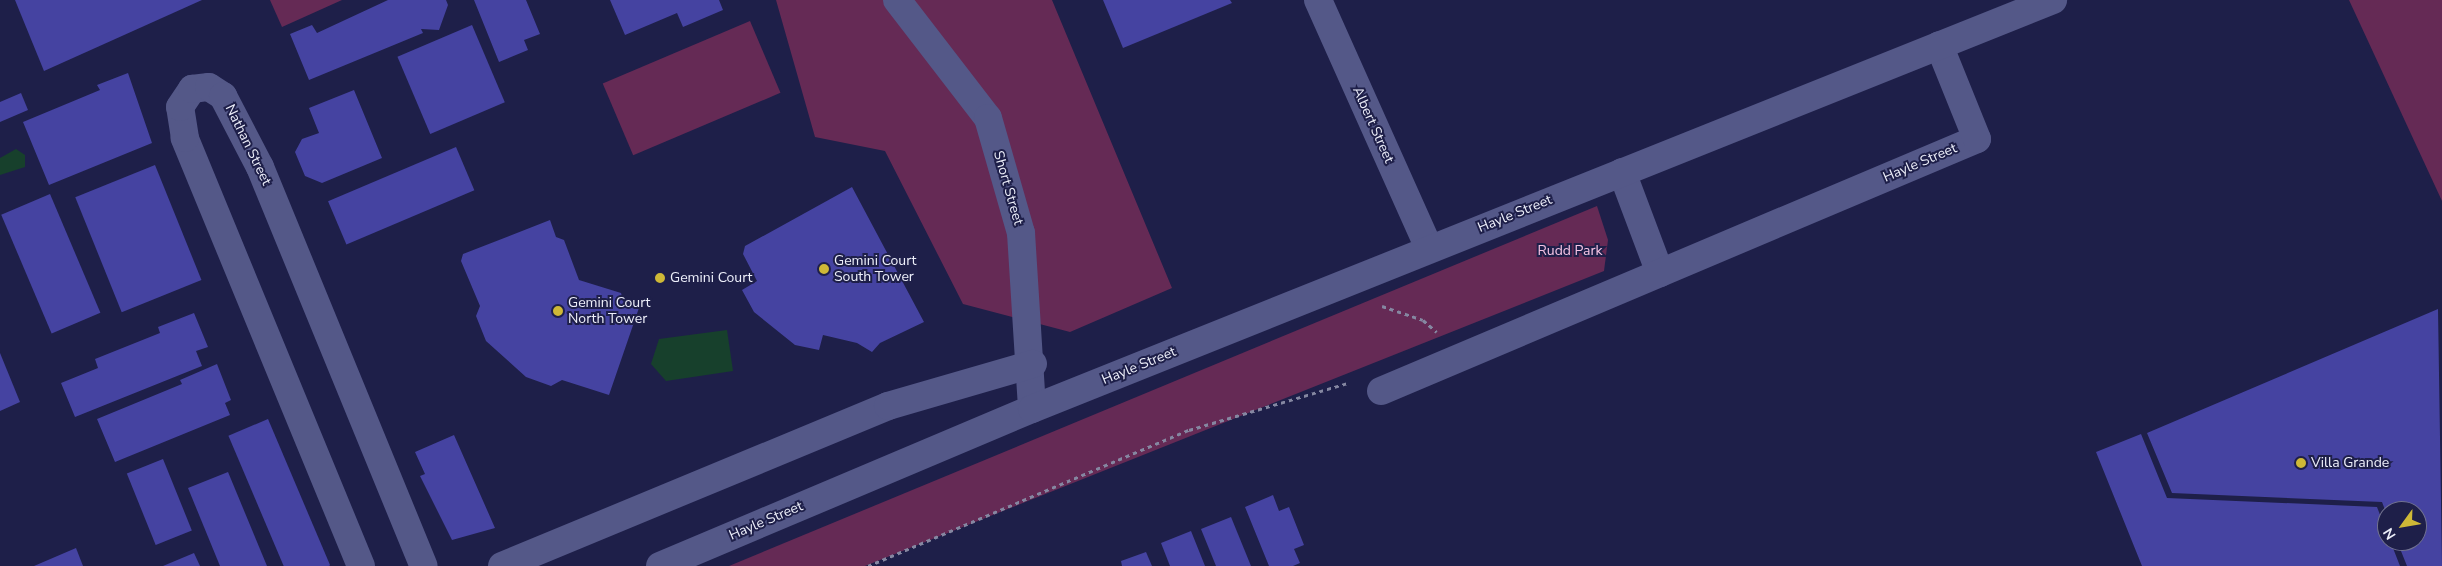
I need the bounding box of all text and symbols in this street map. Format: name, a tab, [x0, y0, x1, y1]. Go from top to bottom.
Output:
street label: Albert Street	[1349, 84, 1397, 166]
street label: Nathan Street	[221, 102, 275, 188]
street label: Hayle Street	[1881, 140, 1959, 186]
street label: Short Street	[989, 149, 1027, 227]
street label: Hayle Street	[1475, 192, 1555, 236]
park label: Rudd Park	[1537, 243, 1603, 259]
place label: Gemini Court South Tower	[834, 253, 916, 286]
marker: Gemini Court South Tower	[818, 263, 830, 275]
place label: Gemini Court	[670, 270, 752, 286]
marker: Gemini Court	[654, 272, 666, 284]
place label: Gemini Court North Tower	[568, 295, 650, 328]
marker: Gemini Court North Tower	[552, 305, 564, 317]
street label: Hayle Street	[1099, 344, 1179, 388]
place label: Villa Grande	[2311, 455, 2389, 471]
marker: Villa Grande	[2295, 457, 2307, 469]
street label: Hayle Street	[727, 498, 805, 544]
north arrow	[2377, 501, 2427, 551]
text: N	[2379, 524, 2401, 543]

